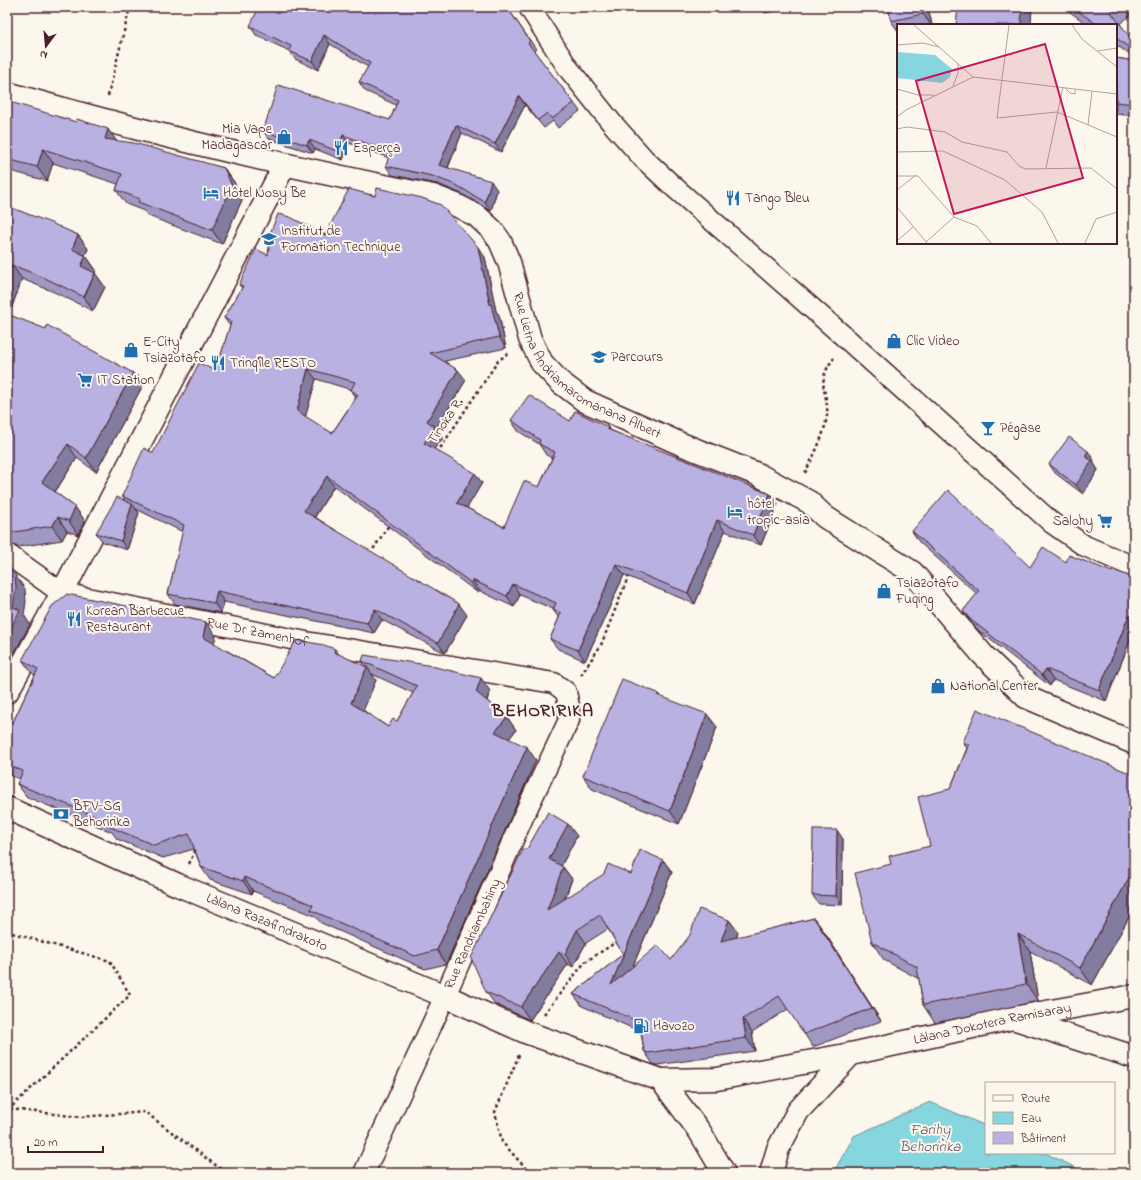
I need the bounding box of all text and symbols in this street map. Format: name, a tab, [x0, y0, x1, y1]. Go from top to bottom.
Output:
inset map	[897, 24, 1117, 244]
north arrow	[26, 26, 66, 66]
text: N	[38, 46, 49, 63]
place label: Mia Vape Madagascar	[201, 119, 273, 157]
shop icon: Mia Vape Madagascar	[275, 128, 293, 146]
place label: Esperça	[353, 138, 401, 159]
restaurant icon: Esperça	[332, 139, 350, 157]
place label: Hôtel Nosy Be	[223, 183, 307, 205]
hotel icon: Hôtel Nosy Be	[202, 184, 220, 202]
place label: Tango Bleu	[745, 188, 810, 210]
restaurant icon: Tango Bleu	[724, 189, 742, 207]
place label: Institut de Formation Technique	[280, 221, 401, 258]
school or university icon: Institut de Formation Technique	[260, 230, 278, 248]
street label: Rue Lietna Andriamaromanana Albert	[507, 290, 665, 444]
place label: Clic Video	[906, 331, 960, 352]
place label: E-City Tsiazotafo	[143, 332, 206, 369]
shop icon: Clic Video	[885, 332, 903, 350]
shop icon: E-City Tsiazotafo	[122, 341, 140, 359]
place label: Parcours	[611, 347, 663, 368]
school or university icon: Parcours	[590, 348, 608, 366]
place label: Trinq'île RESTO	[230, 353, 316, 374]
restaurant icon: Trinq'île RESTO	[209, 354, 227, 372]
place label: IT Station	[97, 370, 155, 391]
supermarket icon: IT Station	[76, 371, 94, 389]
street label: Tinoka R.	[423, 393, 469, 448]
place label: Pégase	[1000, 418, 1042, 440]
bar icon: Pégase	[979, 419, 997, 437]
place label: hôtel tropic-asia	[747, 494, 810, 531]
hotel icon: hôtel tropic-asia	[726, 503, 744, 521]
place label: Salohy	[1053, 511, 1093, 533]
supermarket icon: Salohy	[1096, 512, 1114, 530]
place label: Tsiazotafo Fuqing	[895, 573, 959, 611]
shop icon: Tsiazotafo Fuqing	[875, 582, 893, 600]
place label: Korean Barbecue Restaurant	[86, 601, 185, 638]
restaurant icon: Korean Barbecue Restaurant	[65, 610, 83, 628]
street label: Rue Dr Zamenhof	[205, 612, 311, 653]
place label: National Center	[950, 676, 1039, 697]
shop icon: National Center	[929, 677, 947, 695]
district label: BEHORIRIKA	[491, 699, 594, 725]
place label: BFV-SG Behoririka	[72, 796, 130, 833]
bank icon: BFV-SG Behoririka	[52, 805, 70, 823]
street label: Rue Randriambahiny	[439, 875, 508, 993]
street label: Làlana Razafindrakoto	[203, 887, 331, 957]
street label: Làlana Dokotera Ramisaray	[912, 997, 1073, 1050]
place label: Havozo	[653, 1016, 695, 1037]
fuel station icon: Havozo	[632, 1017, 650, 1035]
legend	[985, 1082, 1115, 1154]
text: Route	[1021, 1090, 1051, 1108]
text: Eau	[1021, 1110, 1042, 1128]
water label: Farihy Behoririka	[899, 1119, 961, 1158]
scale bar	[28, 1128, 103, 1154]
text: Bâtiment	[1020, 1130, 1066, 1148]
text: 20 m	[34, 1134, 57, 1152]

